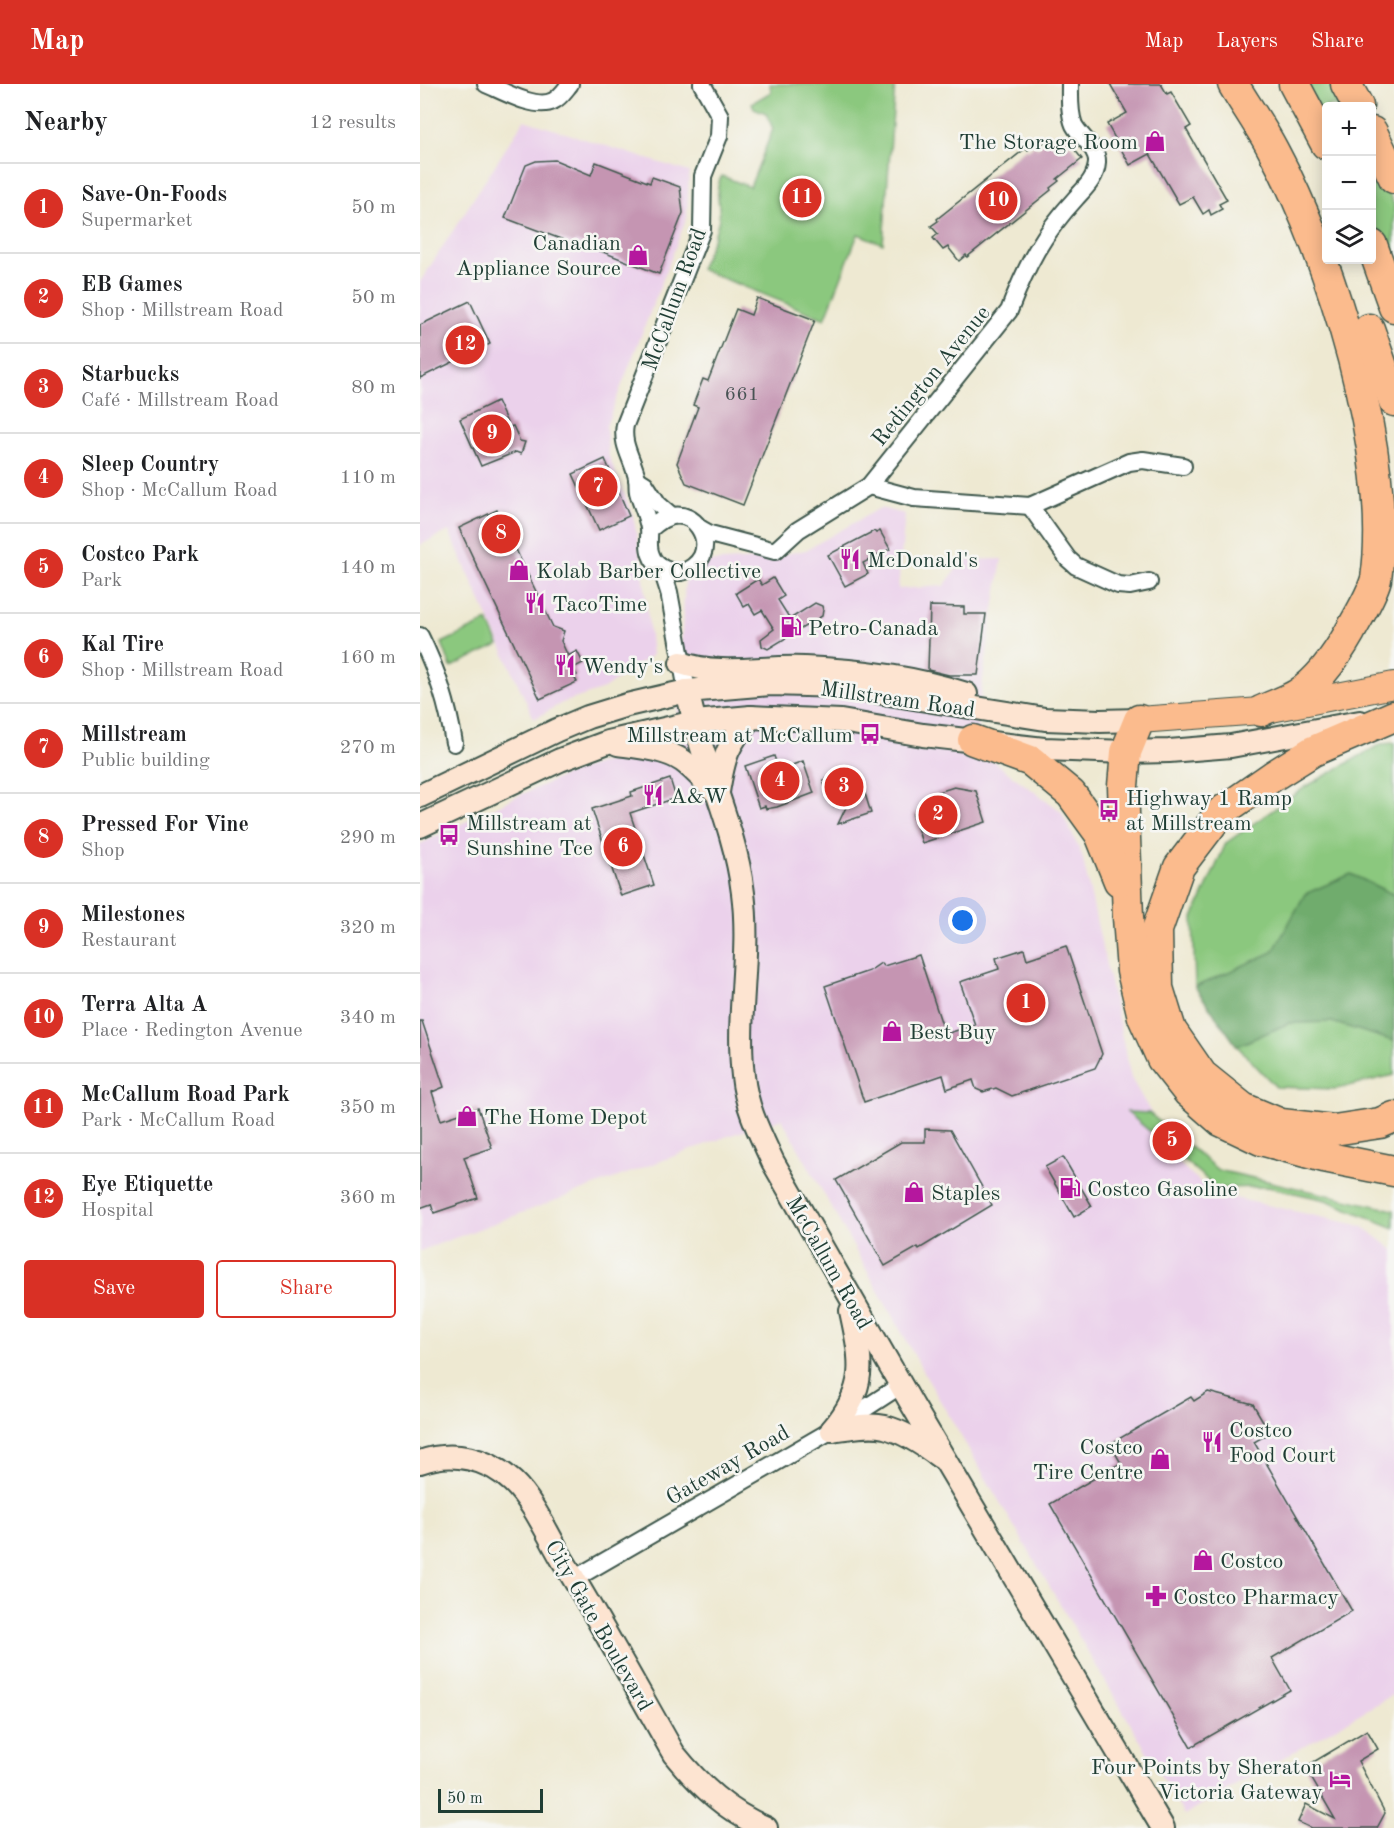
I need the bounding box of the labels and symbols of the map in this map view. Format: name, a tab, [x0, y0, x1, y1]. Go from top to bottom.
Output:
shop icon: The Storage Room	[1143, 129, 1167, 153]
place label: The Storage Room	[959, 132, 1138, 154]
pin: 11	[782, 176, 821, 220]
pin: 10	[978, 178, 1018, 224]
street label: McCallum Road	[639, 225, 711, 374]
place label: Canadian Appliance Source	[456, 233, 621, 280]
shop icon: Canadian Appliance Source	[626, 243, 650, 267]
street label: Redington Avenue	[868, 302, 995, 451]
pin: 12	[446, 322, 484, 368]
house number: 661	[725, 385, 759, 405]
pin: 9	[472, 412, 512, 456]
pin: 7	[578, 464, 618, 510]
pin: 8	[482, 512, 520, 556]
restaurant icon: McDonald's	[838, 547, 862, 571]
place label: McDonald's	[867, 550, 978, 572]
shop icon: Kolab Barber Collective	[507, 558, 531, 582]
place label: Kolab Barber Collective	[536, 561, 761, 583]
restaurant icon: TacoTime	[523, 591, 547, 615]
place label: TacoTime	[552, 594, 647, 616]
fuel station icon: Petro-Canada	[779, 615, 803, 639]
place label: Petro-Canada	[808, 618, 939, 640]
restaurant icon: Wendy's	[553, 653, 577, 677]
place label: Wendy's	[582, 656, 663, 678]
street label: Millstream Road	[819, 678, 977, 722]
bus stop icon: Millstream at McCallum	[858, 722, 882, 746]
place label: Millstream at McCallum	[626, 725, 853, 747]
pin: 4	[760, 758, 800, 804]
pin: 3	[824, 764, 864, 810]
restaurant icon: A&W	[641, 783, 665, 807]
place label: A&W	[670, 786, 728, 808]
place label: Highway 1 Ramp at Millstream	[1126, 788, 1292, 835]
pin: 2	[918, 792, 958, 838]
bus stop icon: Highway 1 Ramp at Millstream	[1097, 798, 1121, 822]
place label: Millstream at Sunshine Tce	[466, 813, 593, 860]
bus stop icon: Millstream at Sunshine Tce	[437, 823, 461, 847]
pin: 6	[604, 824, 642, 870]
your location	[948, 906, 977, 935]
pin: 1	[1006, 980, 1046, 1026]
shop icon: Best Buy	[880, 1019, 904, 1043]
place label: Best Buy	[909, 1022, 997, 1044]
shop icon: The Home Depot	[455, 1104, 479, 1128]
place label: The Home Depot	[484, 1107, 647, 1129]
pin: 5	[1152, 1118, 1191, 1164]
fuel station icon: Costco Gasoline	[1058, 1176, 1082, 1200]
place label: Costco Gasoline	[1087, 1179, 1238, 1201]
shop icon: Staples	[902, 1180, 926, 1204]
place label: Staples	[931, 1183, 1000, 1205]
street label: McCallum Road	[781, 1193, 875, 1333]
place label: Costco Food Court	[1229, 1420, 1336, 1467]
street label: Gateway Road	[663, 1422, 793, 1510]
restaurant icon: Costco Food Court	[1200, 1430, 1224, 1454]
place label: Costco Tire Centre	[1032, 1437, 1143, 1484]
shop icon: Costco Tire Centre	[1148, 1447, 1172, 1471]
street label: City Gate Boulevard	[540, 1537, 656, 1715]
shop icon: Costco	[1191, 1548, 1215, 1572]
place label: Costco	[1220, 1551, 1283, 1573]
pharmacy icon: Costco Pharmacy	[1144, 1584, 1168, 1608]
place label: Costco Pharmacy	[1173, 1587, 1339, 1609]
place label: Four Points by Sheraton Victoria Gateway	[1091, 1757, 1323, 1804]
hotel icon: Four Points by Sheraton Victoria Gateway	[1328, 1767, 1352, 1791]
scale bar	[438, 1786, 543, 1814]

